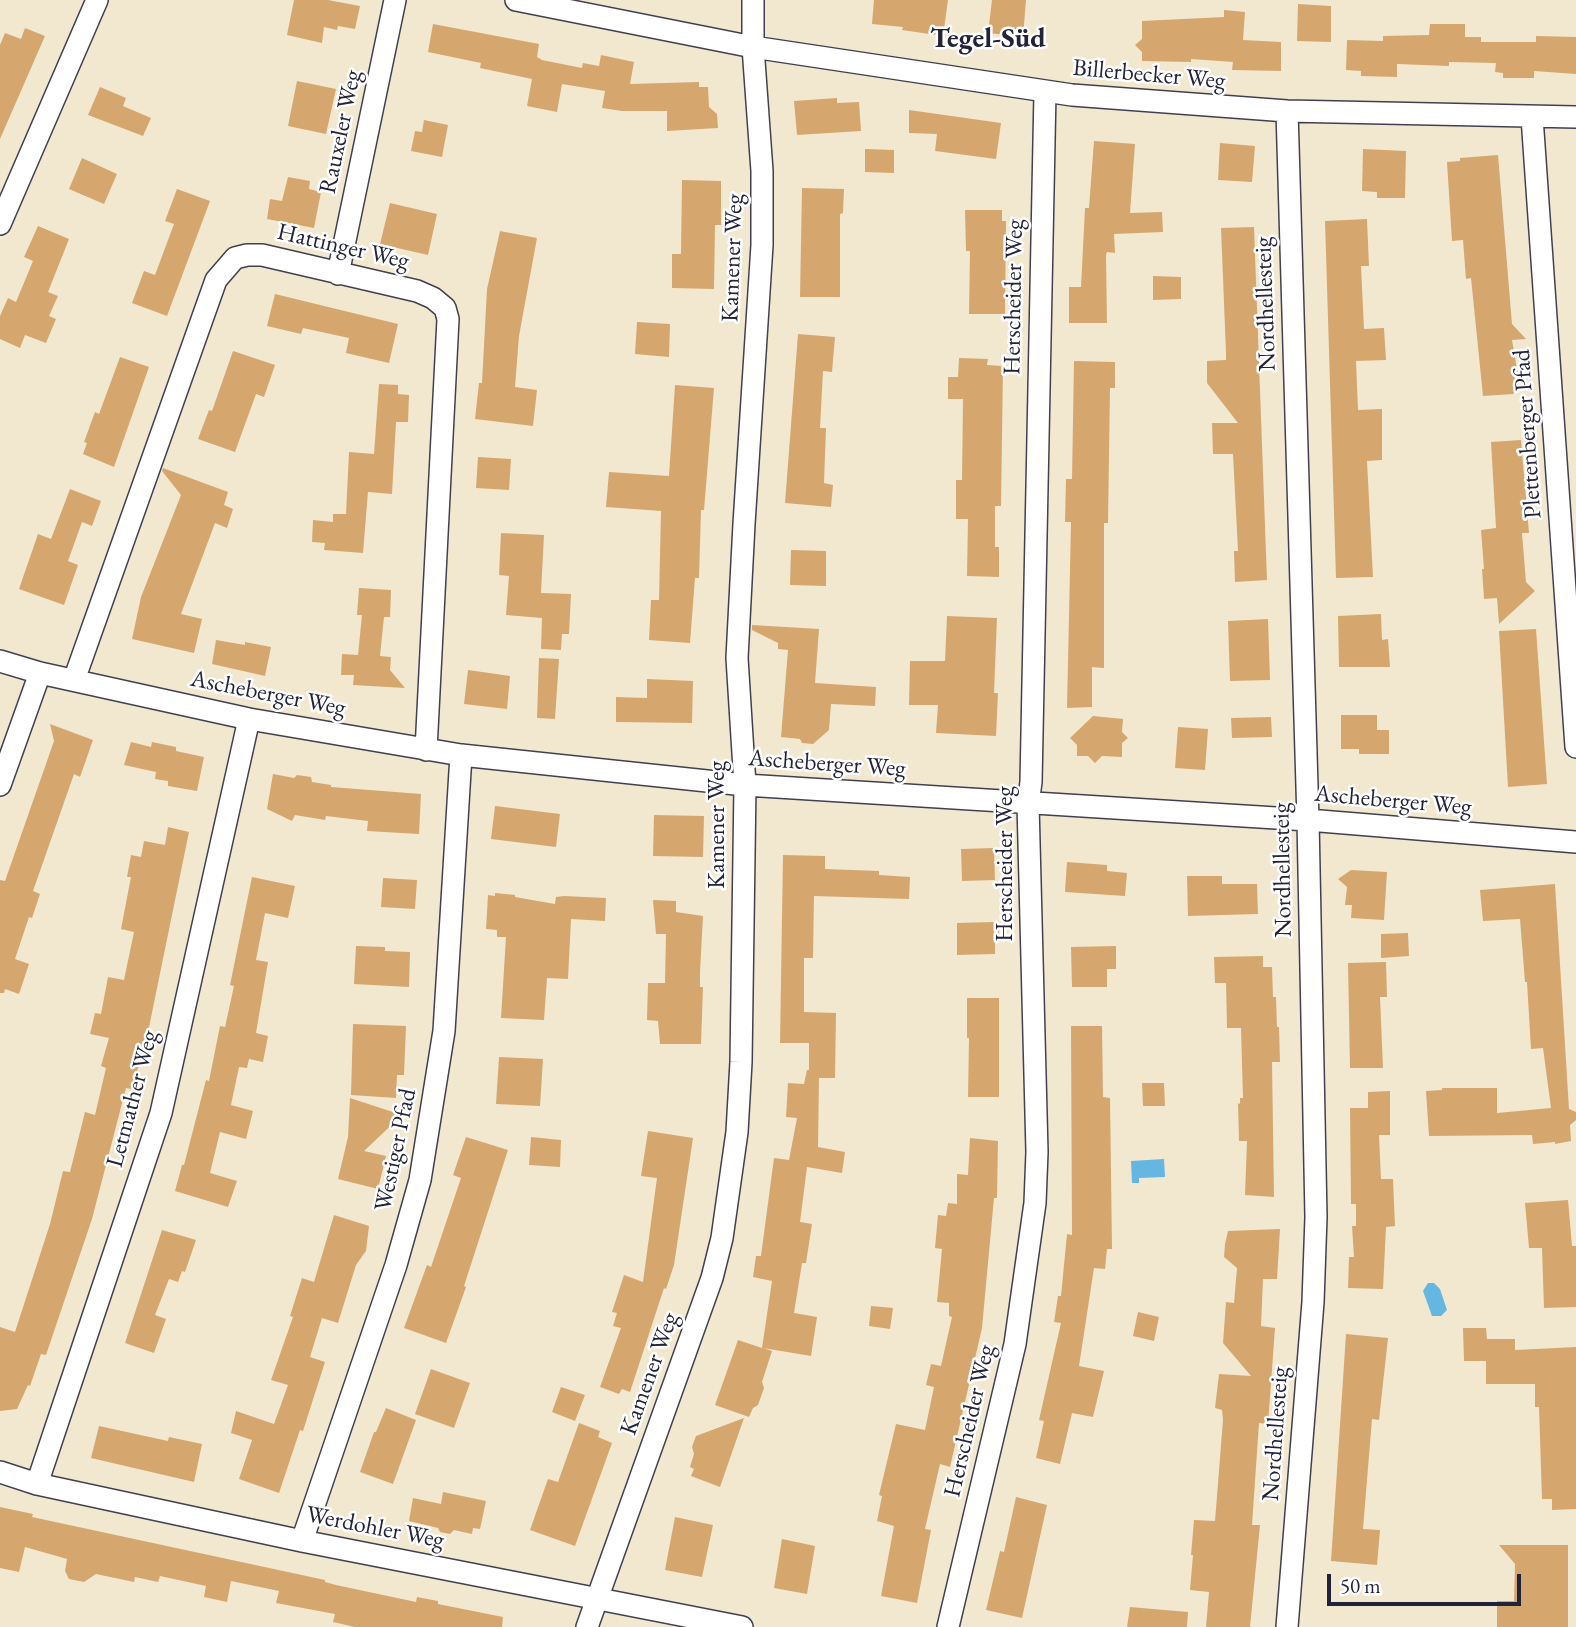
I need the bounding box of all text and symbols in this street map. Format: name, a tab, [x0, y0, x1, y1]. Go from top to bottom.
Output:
district label: Tegel-Süd	[930, 22, 1046, 56]
street label: Billerbecker Weg	[1072, 54, 1226, 96]
street label: Rauxeler Weg	[314, 68, 368, 196]
street label: Kamener Weg	[716, 193, 750, 323]
street label: Hattinger Weg	[274, 218, 412, 276]
street label: Herscheider Weg	[998, 219, 1030, 375]
street label: Nordhellesteig	[1249, 236, 1283, 372]
street label: Plettenberger Pfad	[1508, 348, 1548, 520]
street label: Ascheberger Weg	[188, 665, 348, 723]
street label: Ascheberger Weg	[747, 744, 907, 784]
street label: Kamener Weg	[703, 761, 731, 889]
street label: Ascheberger Weg	[1313, 780, 1473, 822]
street label: Herscheider Weg	[991, 786, 1019, 942]
street label: Nordhellesteig	[1267, 802, 1299, 938]
street label: Letmather Weg	[101, 1027, 165, 1171]
street label: Westiger Pfad	[369, 1086, 423, 1214]
street label: Kamener Weg	[615, 1309, 685, 1439]
street label: Herscheider Weg	[938, 1342, 1002, 1500]
street label: Nordhellesteig	[1257, 1366, 1295, 1502]
street label: Werdohler Weg	[303, 1500, 447, 1556]
scale bar	[1331, 1560, 1525, 1604]
text: 50 m	[1340, 1572, 1381, 1599]

